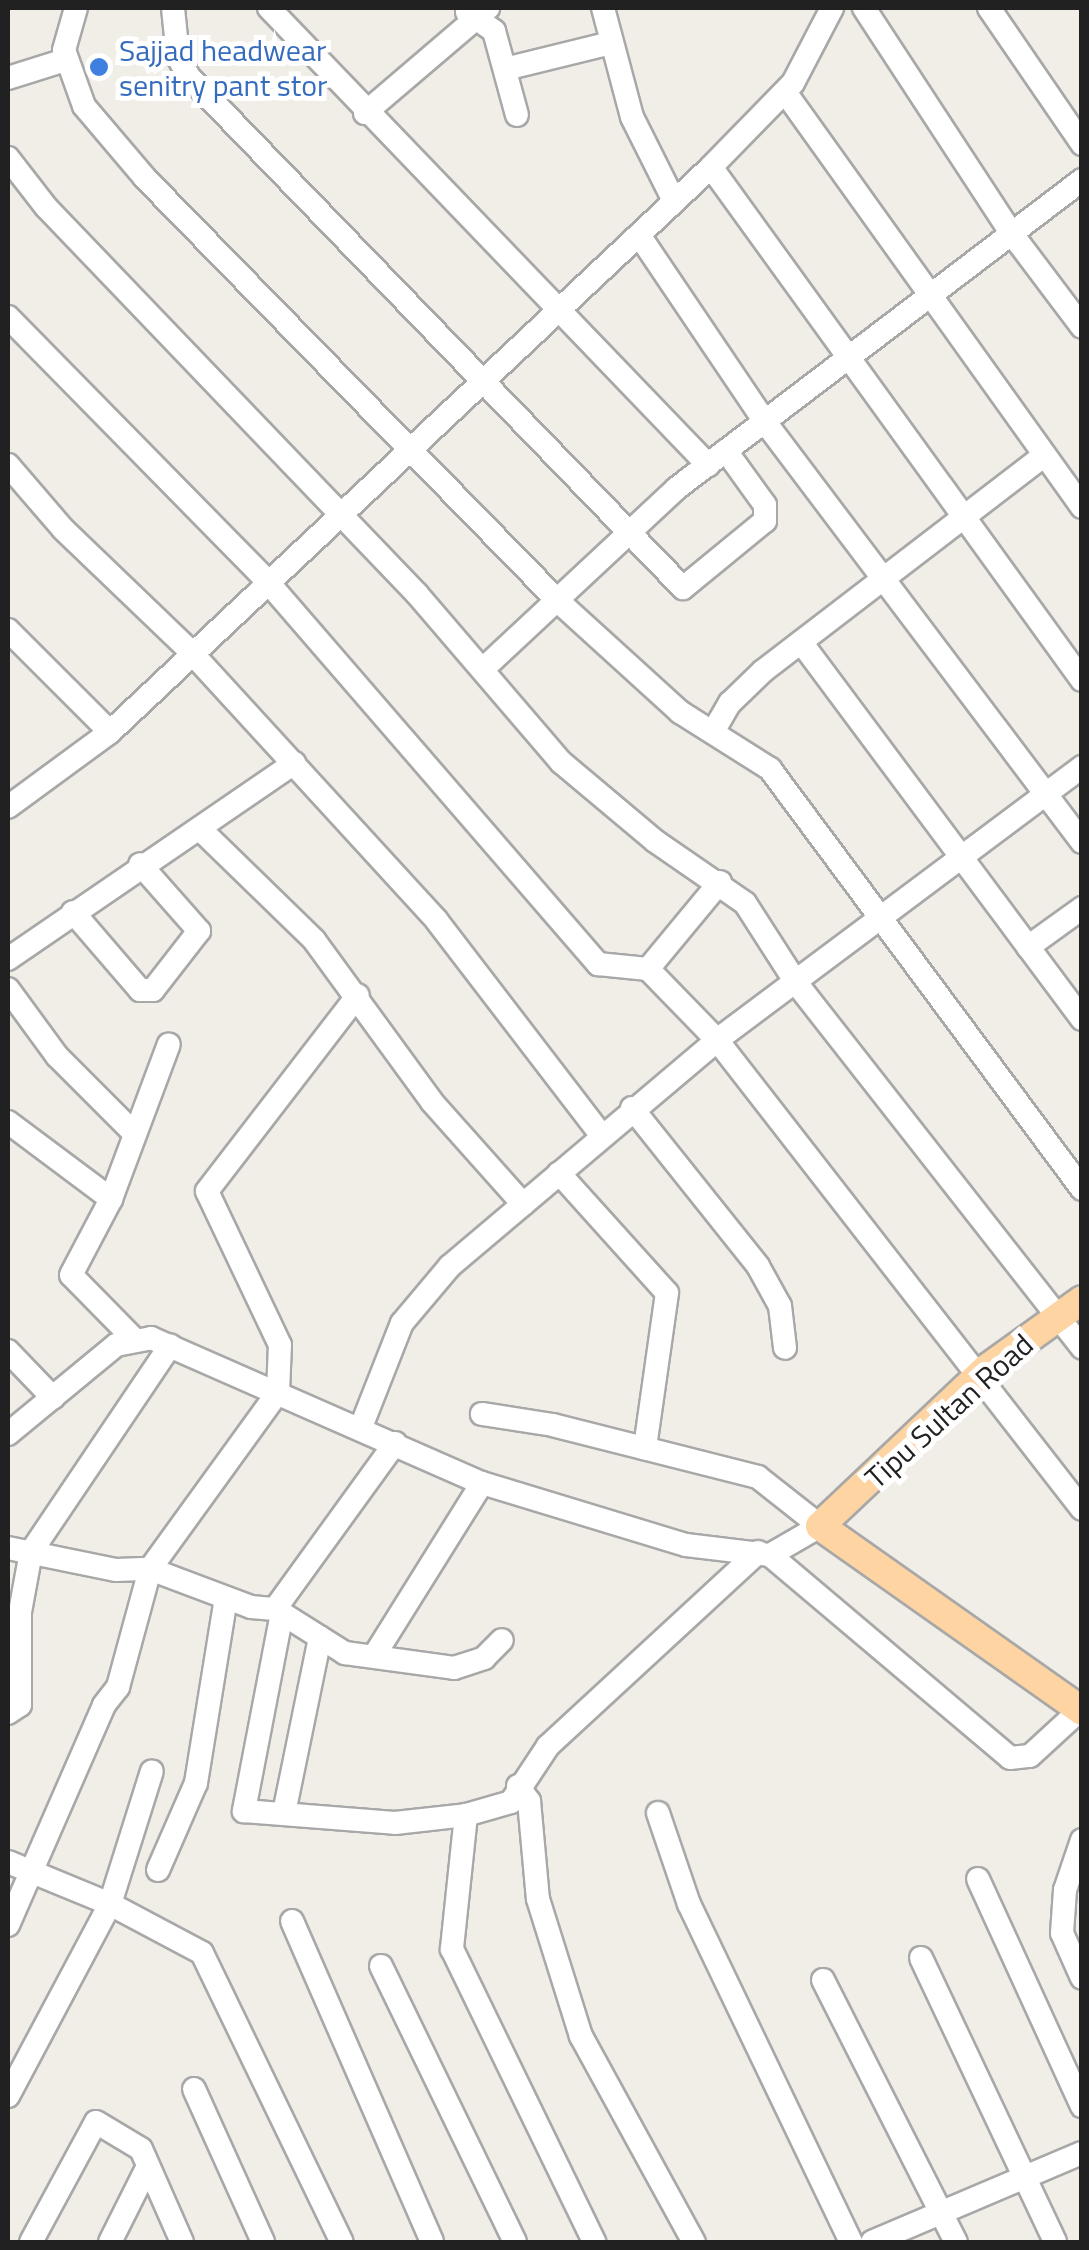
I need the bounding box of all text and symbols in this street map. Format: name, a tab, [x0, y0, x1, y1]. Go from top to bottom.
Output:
place label: Sajjad headwear senitry pant stor	[119, 32, 327, 102]
marker: Sajjad headwear senitry pant stor	[88, 56, 110, 78]
street label: Tipu Sultan Road	[858, 1326, 1040, 1496]

